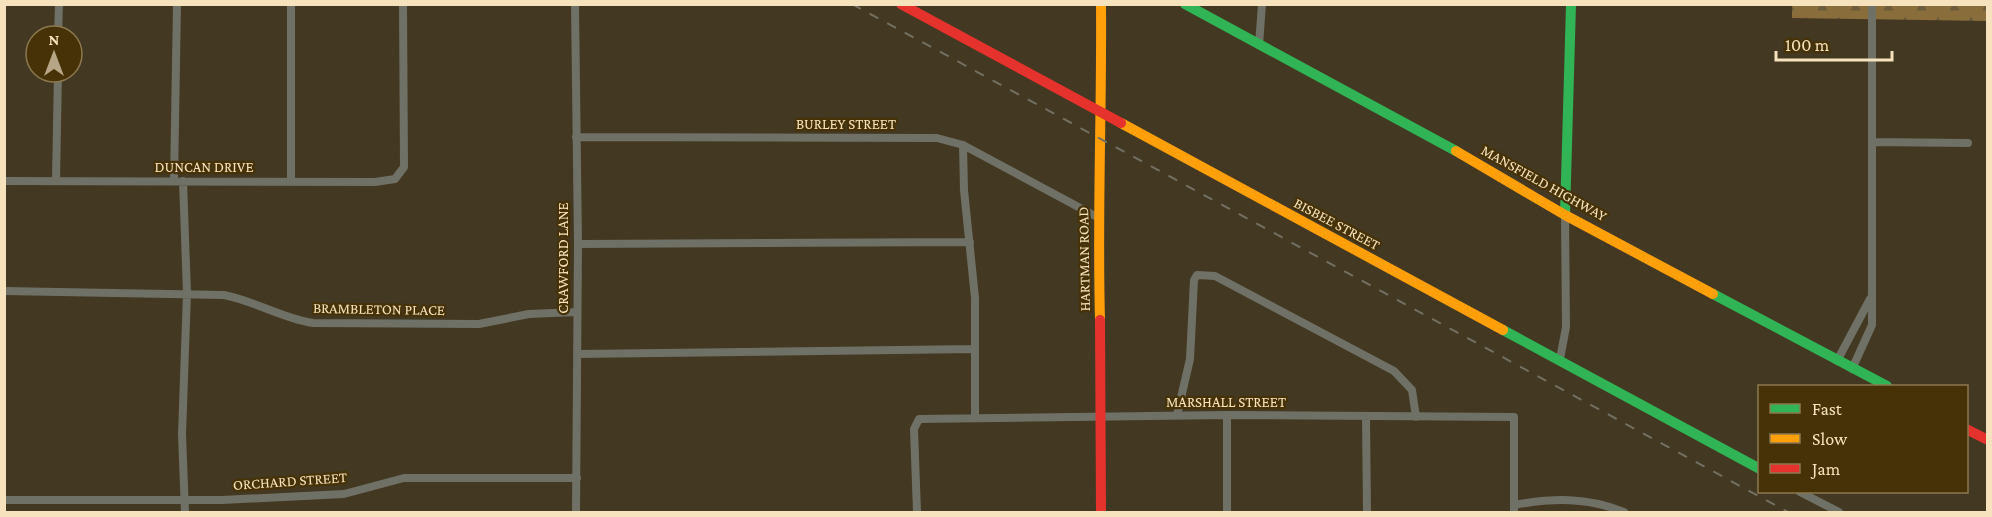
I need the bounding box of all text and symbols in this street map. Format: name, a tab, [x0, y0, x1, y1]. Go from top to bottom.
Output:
north arrow	[24, 24, 84, 84]
scale bar	[1776, 24, 1892, 62]
text: N	[49, 31, 60, 48]
text: 100 m	[1785, 35, 1830, 55]
street label: BURLEY STREET	[796, 116, 896, 132]
street label: MANSFIELD HIGHWAY	[1478, 142, 1610, 224]
street label: DUNCAN DRIVE	[154, 159, 254, 175]
street label: BISBEE STREET	[1291, 195, 1383, 253]
street label: CRAWFORD LANE	[555, 202, 571, 314]
street label: HARTMAN ROAD	[1075, 206, 1093, 312]
street label: BRAMBLETON PLACE	[313, 300, 445, 318]
legend	[1758, 385, 1968, 493]
street label: MARSHALL STREET	[1166, 394, 1286, 410]
text: Fast	[1812, 399, 1843, 419]
text: Slow	[1812, 429, 1848, 449]
text: Jam	[1810, 459, 1841, 479]
street label: ORCHARD STREET	[232, 469, 348, 493]

